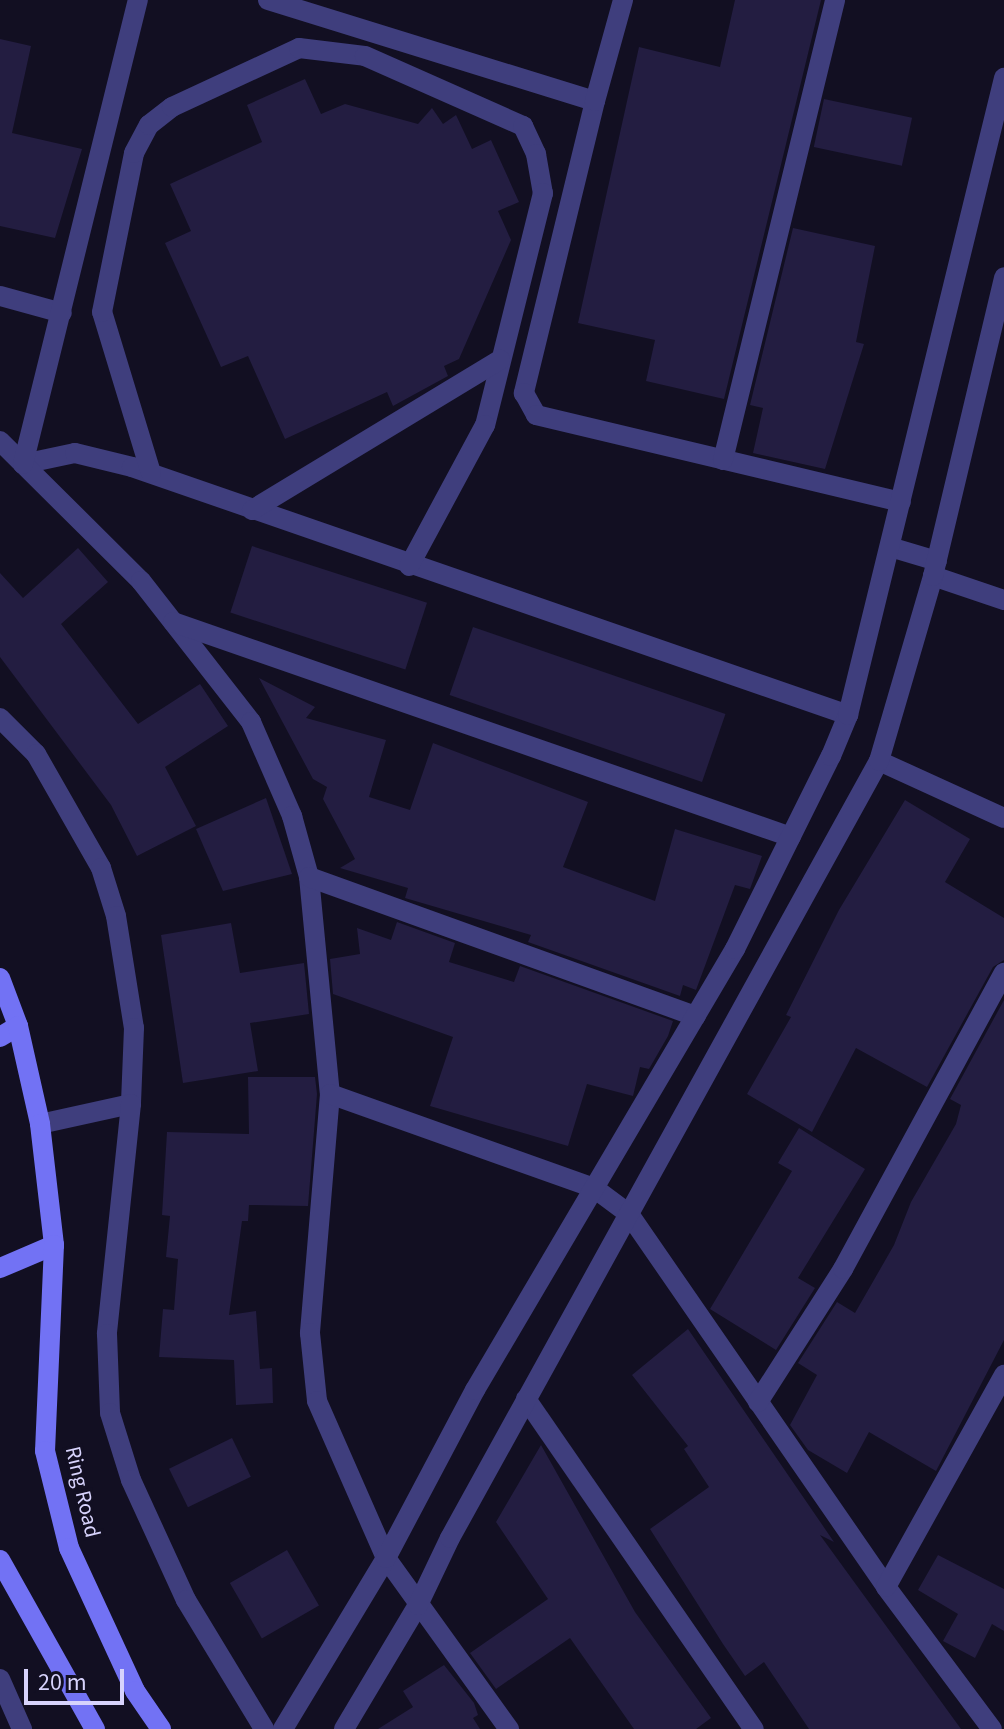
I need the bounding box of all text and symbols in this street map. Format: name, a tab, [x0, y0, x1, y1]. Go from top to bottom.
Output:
street label: Ring Road	[59, 1444, 105, 1540]
scale bar	[28, 1653, 128, 1703]
text: 20 m	[38, 1665, 87, 1700]

